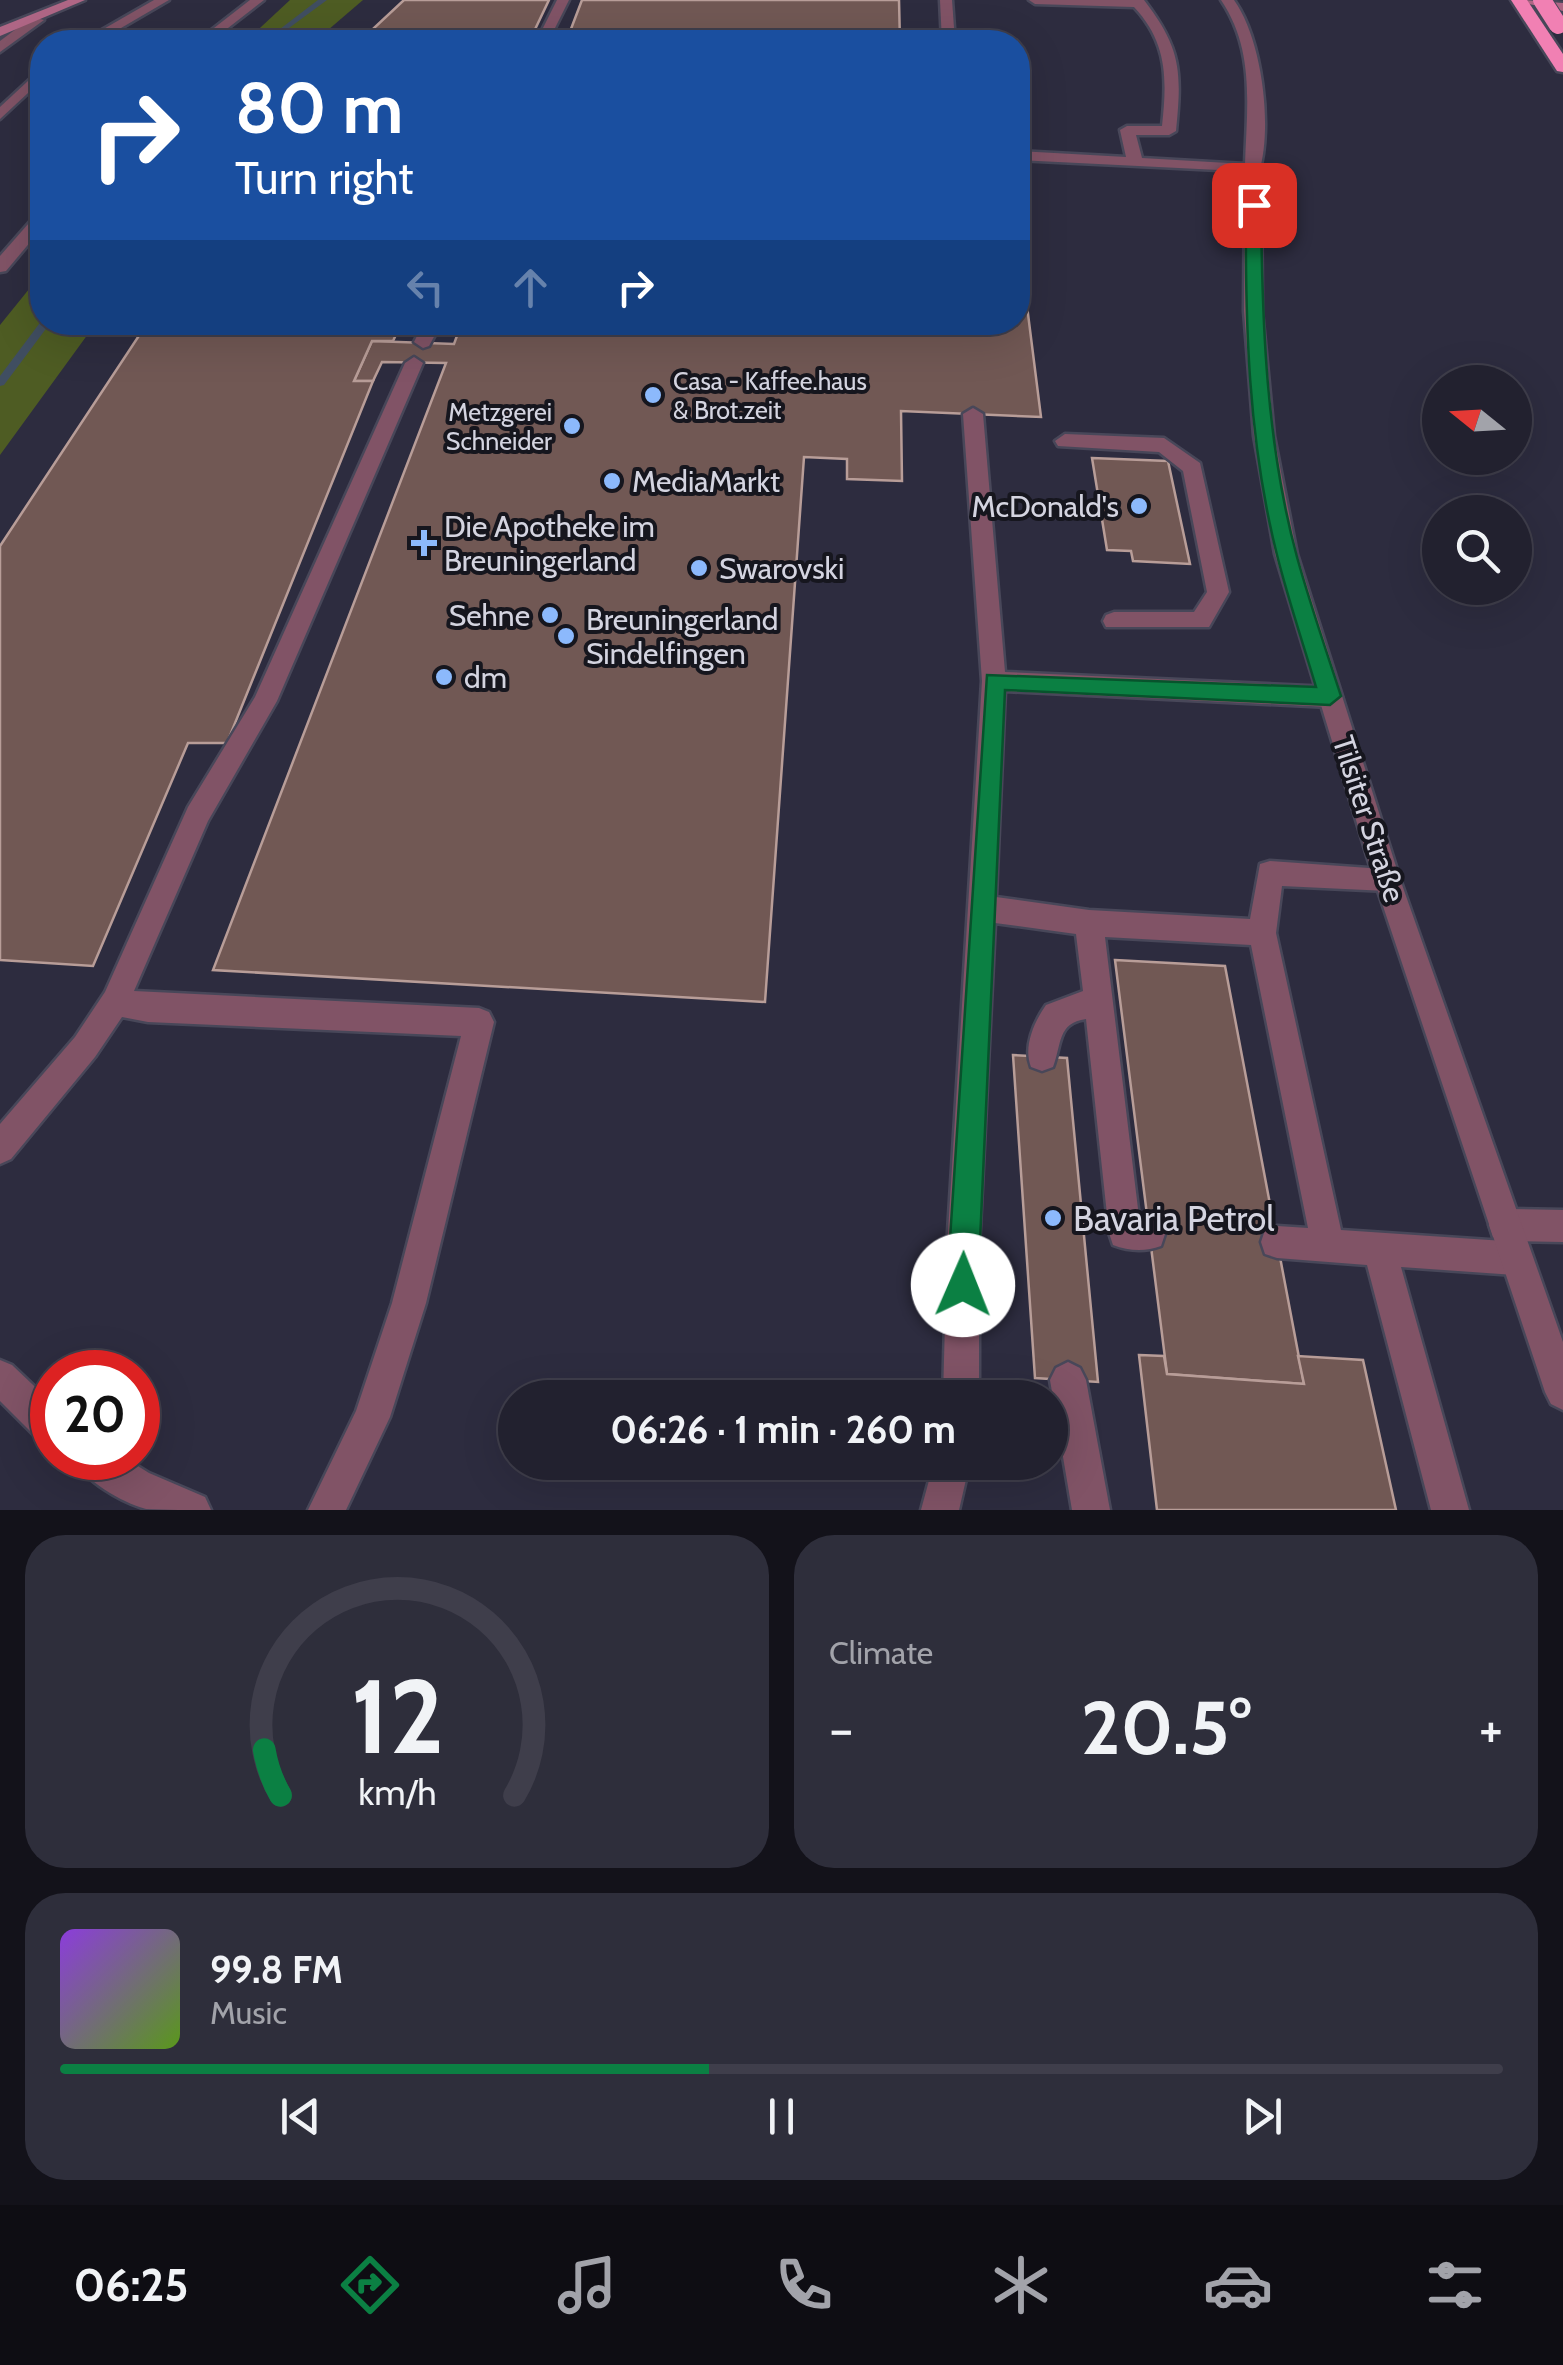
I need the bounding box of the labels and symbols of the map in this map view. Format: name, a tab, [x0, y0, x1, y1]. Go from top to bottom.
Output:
pin	[1212, 163, 1297, 248]
north arrow	[1422, 365, 1532, 475]
place label: Casa - Kaffee.haus & Brot.zeit	[673, 366, 867, 425]
marker: Casa - Kaffee.haus & Brot.zeit	[642, 384, 664, 406]
place label: Metzgerei Schneider	[446, 397, 552, 456]
marker: Metzgerei Schneider	[561, 415, 583, 437]
place label: MediaMarkt	[632, 463, 780, 500]
marker: MediaMarkt	[601, 470, 623, 492]
place label: McDonald's	[972, 488, 1119, 525]
marker: McDonald's	[1128, 495, 1150, 517]
place label: Die Apotheke im Breuningerland	[444, 508, 655, 579]
marker: Die Apotheke im Breuningerland	[413, 532, 435, 554]
place label: Swarovski	[719, 550, 844, 587]
marker: Swarovski	[688, 557, 710, 579]
place label: Sehne	[449, 597, 530, 634]
place label: Breuningerland Sindelfingen	[586, 601, 778, 672]
marker: Sehne	[539, 604, 561, 626]
marker: Breuningerland Sindelfingen	[555, 625, 577, 647]
place label: dm	[464, 659, 507, 696]
marker: dm	[433, 666, 455, 688]
street label: Tilsiter Straße	[1325, 731, 1413, 907]
place label: Bavaria Petrol	[1073, 1197, 1275, 1240]
marker: Bavaria Petrol	[1042, 1207, 1064, 1229]
position arrow	[911, 1233, 1015, 1337]
speed limit sign: 20	[30, 1350, 160, 1480]

